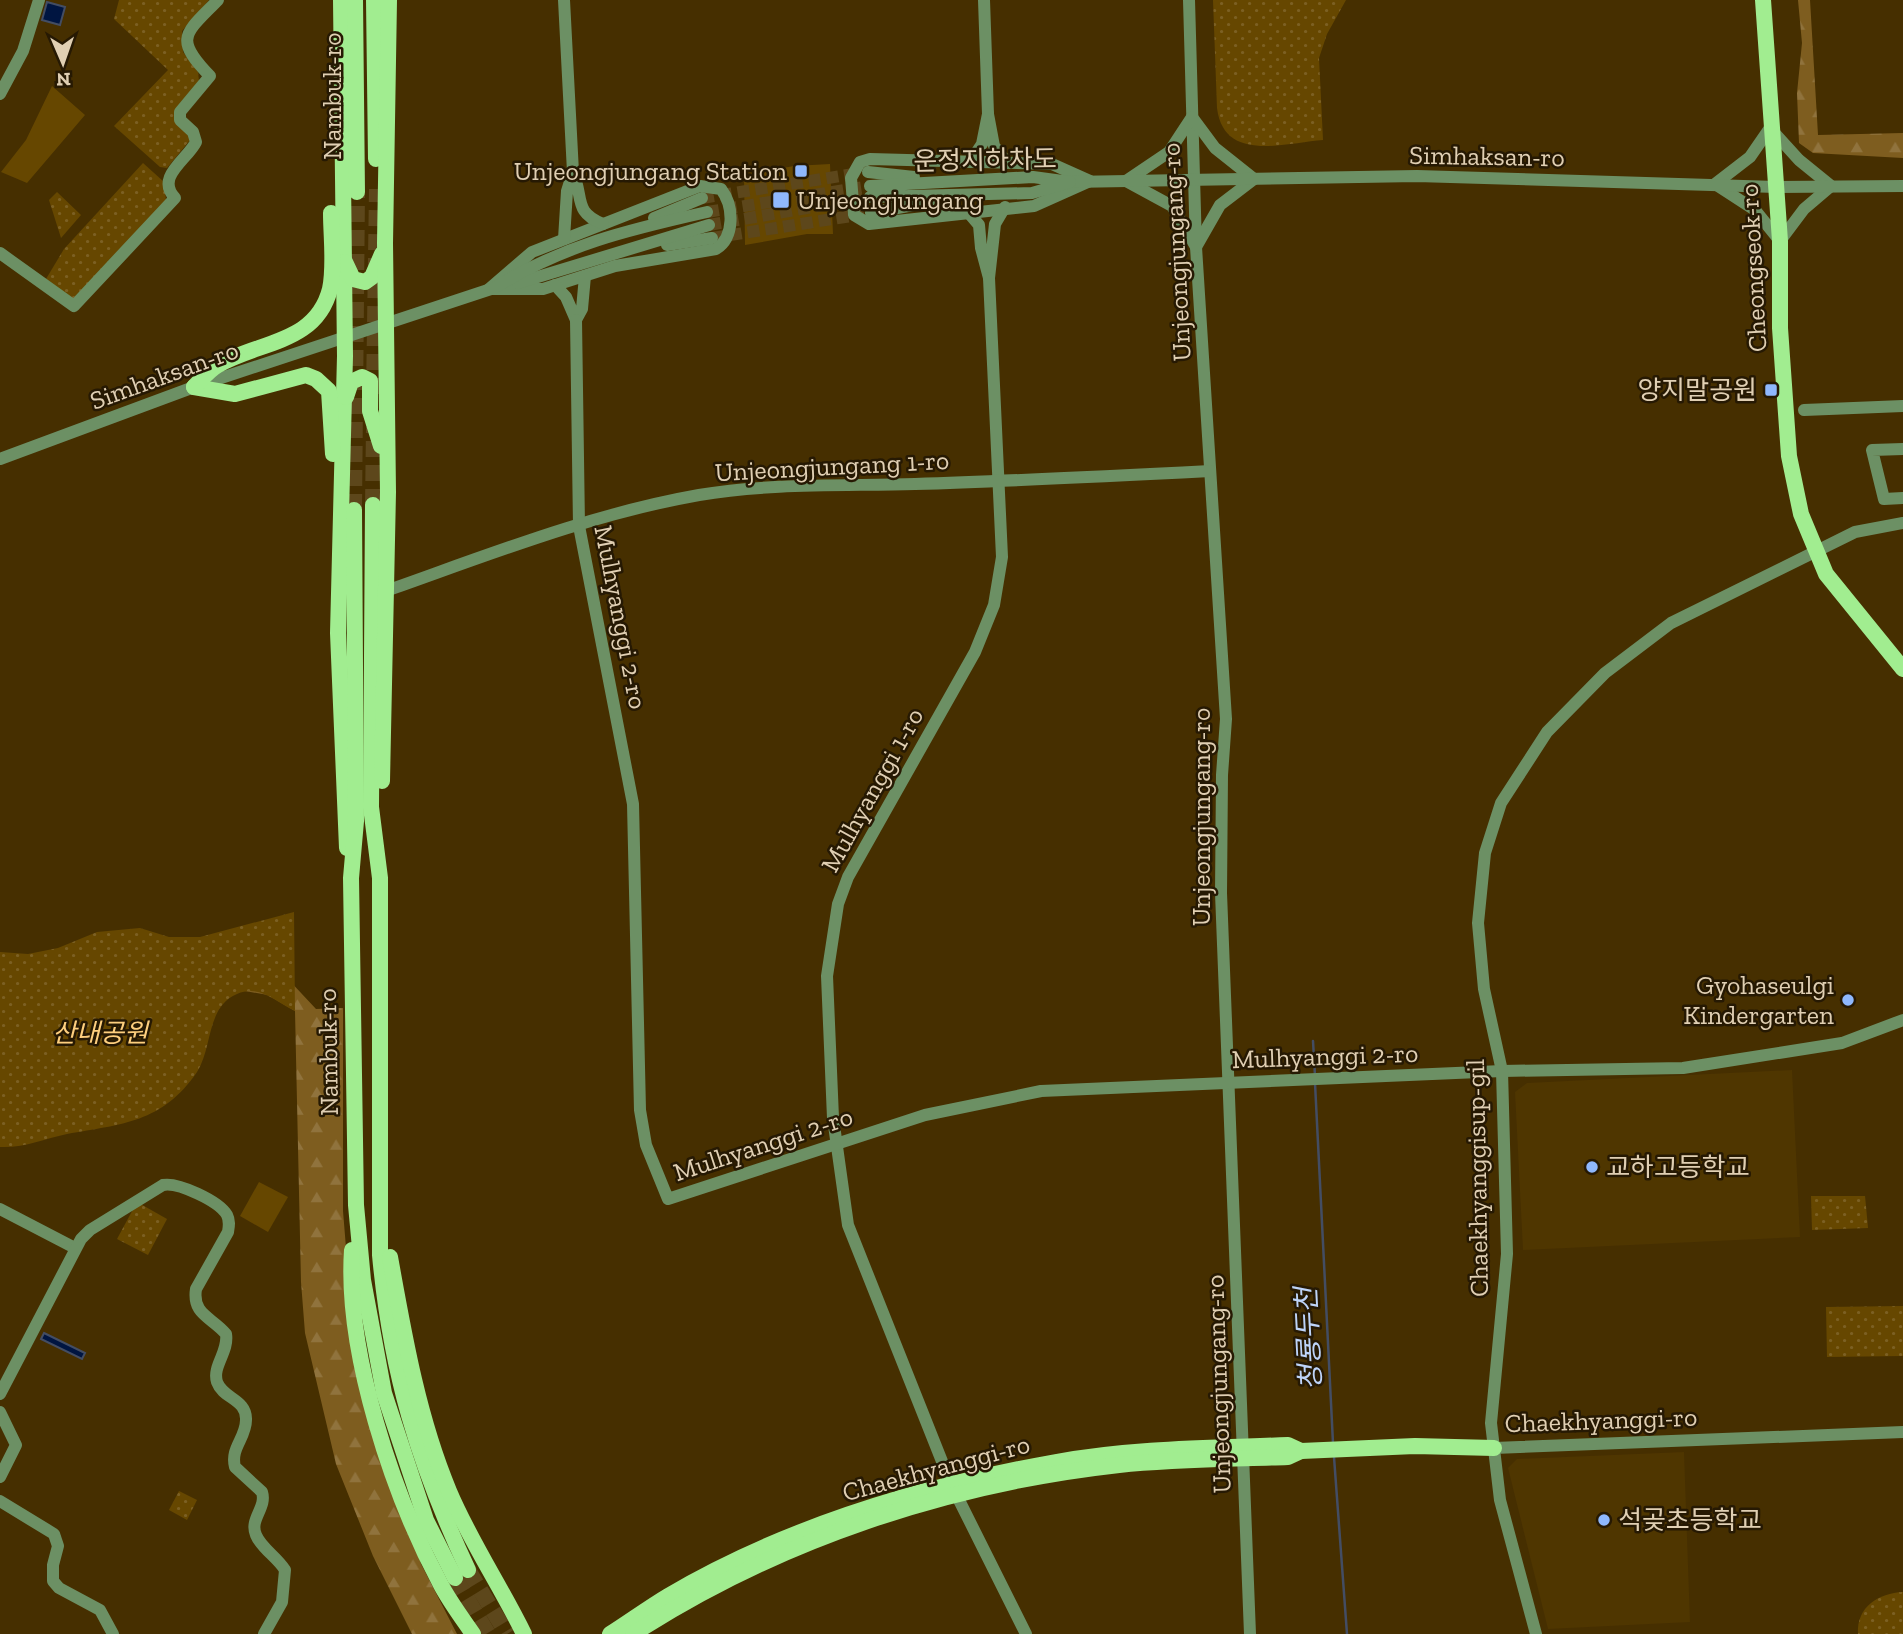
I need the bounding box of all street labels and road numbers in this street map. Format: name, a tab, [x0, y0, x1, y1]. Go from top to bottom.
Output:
street label: Nambuk-ro	[316, 32, 348, 160]
street label: Simhaksan-ro	[1409, 139, 1565, 173]
street label: Unjeongjungang-ro	[1154, 142, 1198, 362]
street label: 운정지하차도	[913, 143, 1057, 177]
street label: Cheongseok-ro	[1733, 183, 1773, 353]
street label: Simhaksan-ro	[85, 333, 243, 417]
street label: Unjeongjungang 1-ro	[714, 444, 950, 488]
street label: Mulhyanggi 2-ro	[588, 522, 654, 712]
street label: Mulhyanggi 1-ro	[814, 702, 930, 878]
street label: Unjeongjungang-ro	[1185, 708, 1217, 926]
street label: Nambuk-ro	[311, 988, 345, 1116]
street label: Mulhyanggi 2-ro	[1231, 1037, 1419, 1075]
street label: Chaekhyanggisup-gil	[1459, 1059, 1495, 1297]
street label: Mulhyanggi 2-ro	[669, 1100, 857, 1188]
street label: Unjeongjungang-ro	[1198, 1274, 1238, 1494]
street label: Chaekhyanggi-ro	[1504, 1401, 1698, 1439]
street label: Chaekhyanggi-ro	[839, 1428, 1033, 1508]

